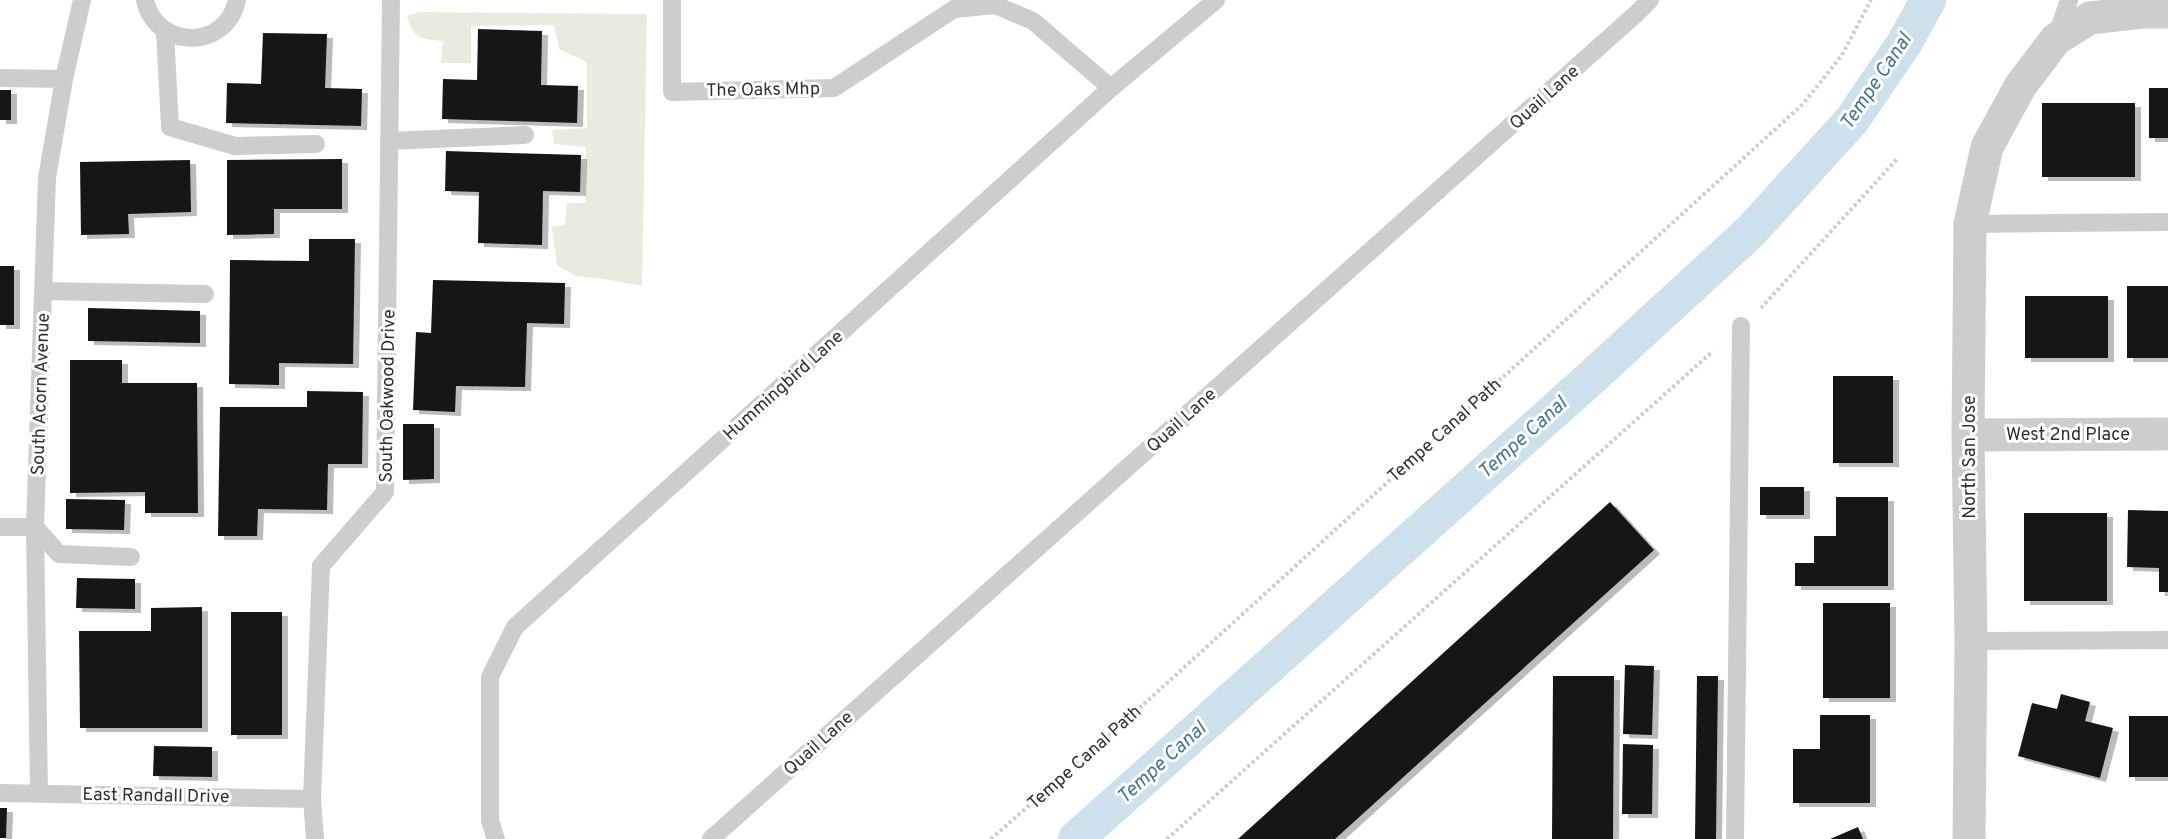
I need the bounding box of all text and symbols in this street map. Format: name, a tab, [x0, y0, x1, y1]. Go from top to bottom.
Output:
water label: Tempe Canal	[1835, 28, 1919, 136]
street label: Quail Lane	[1505, 61, 1585, 136]
street label: The Oaks Mhp	[706, 78, 820, 103]
street label: South Oakwood Drive	[375, 309, 402, 483]
street label: South Acorn Avenue	[27, 312, 56, 476]
street label: Hummingbird Lane	[719, 326, 849, 446]
street label: Tempe Canal Path	[1383, 374, 1507, 488]
street label: Quail Lane	[1142, 384, 1222, 459]
water label: Tempe Canal	[1473, 391, 1574, 485]
street label: North San Jose	[1959, 395, 1982, 519]
street label: West 2nd Place	[2006, 424, 2130, 447]
street label: Tempe Canal Path	[1023, 701, 1147, 815]
street label: Quail Lane	[779, 707, 859, 782]
water label: Tempe Canal	[1112, 716, 1213, 810]
street label: East Randall Drive	[82, 784, 230, 809]

